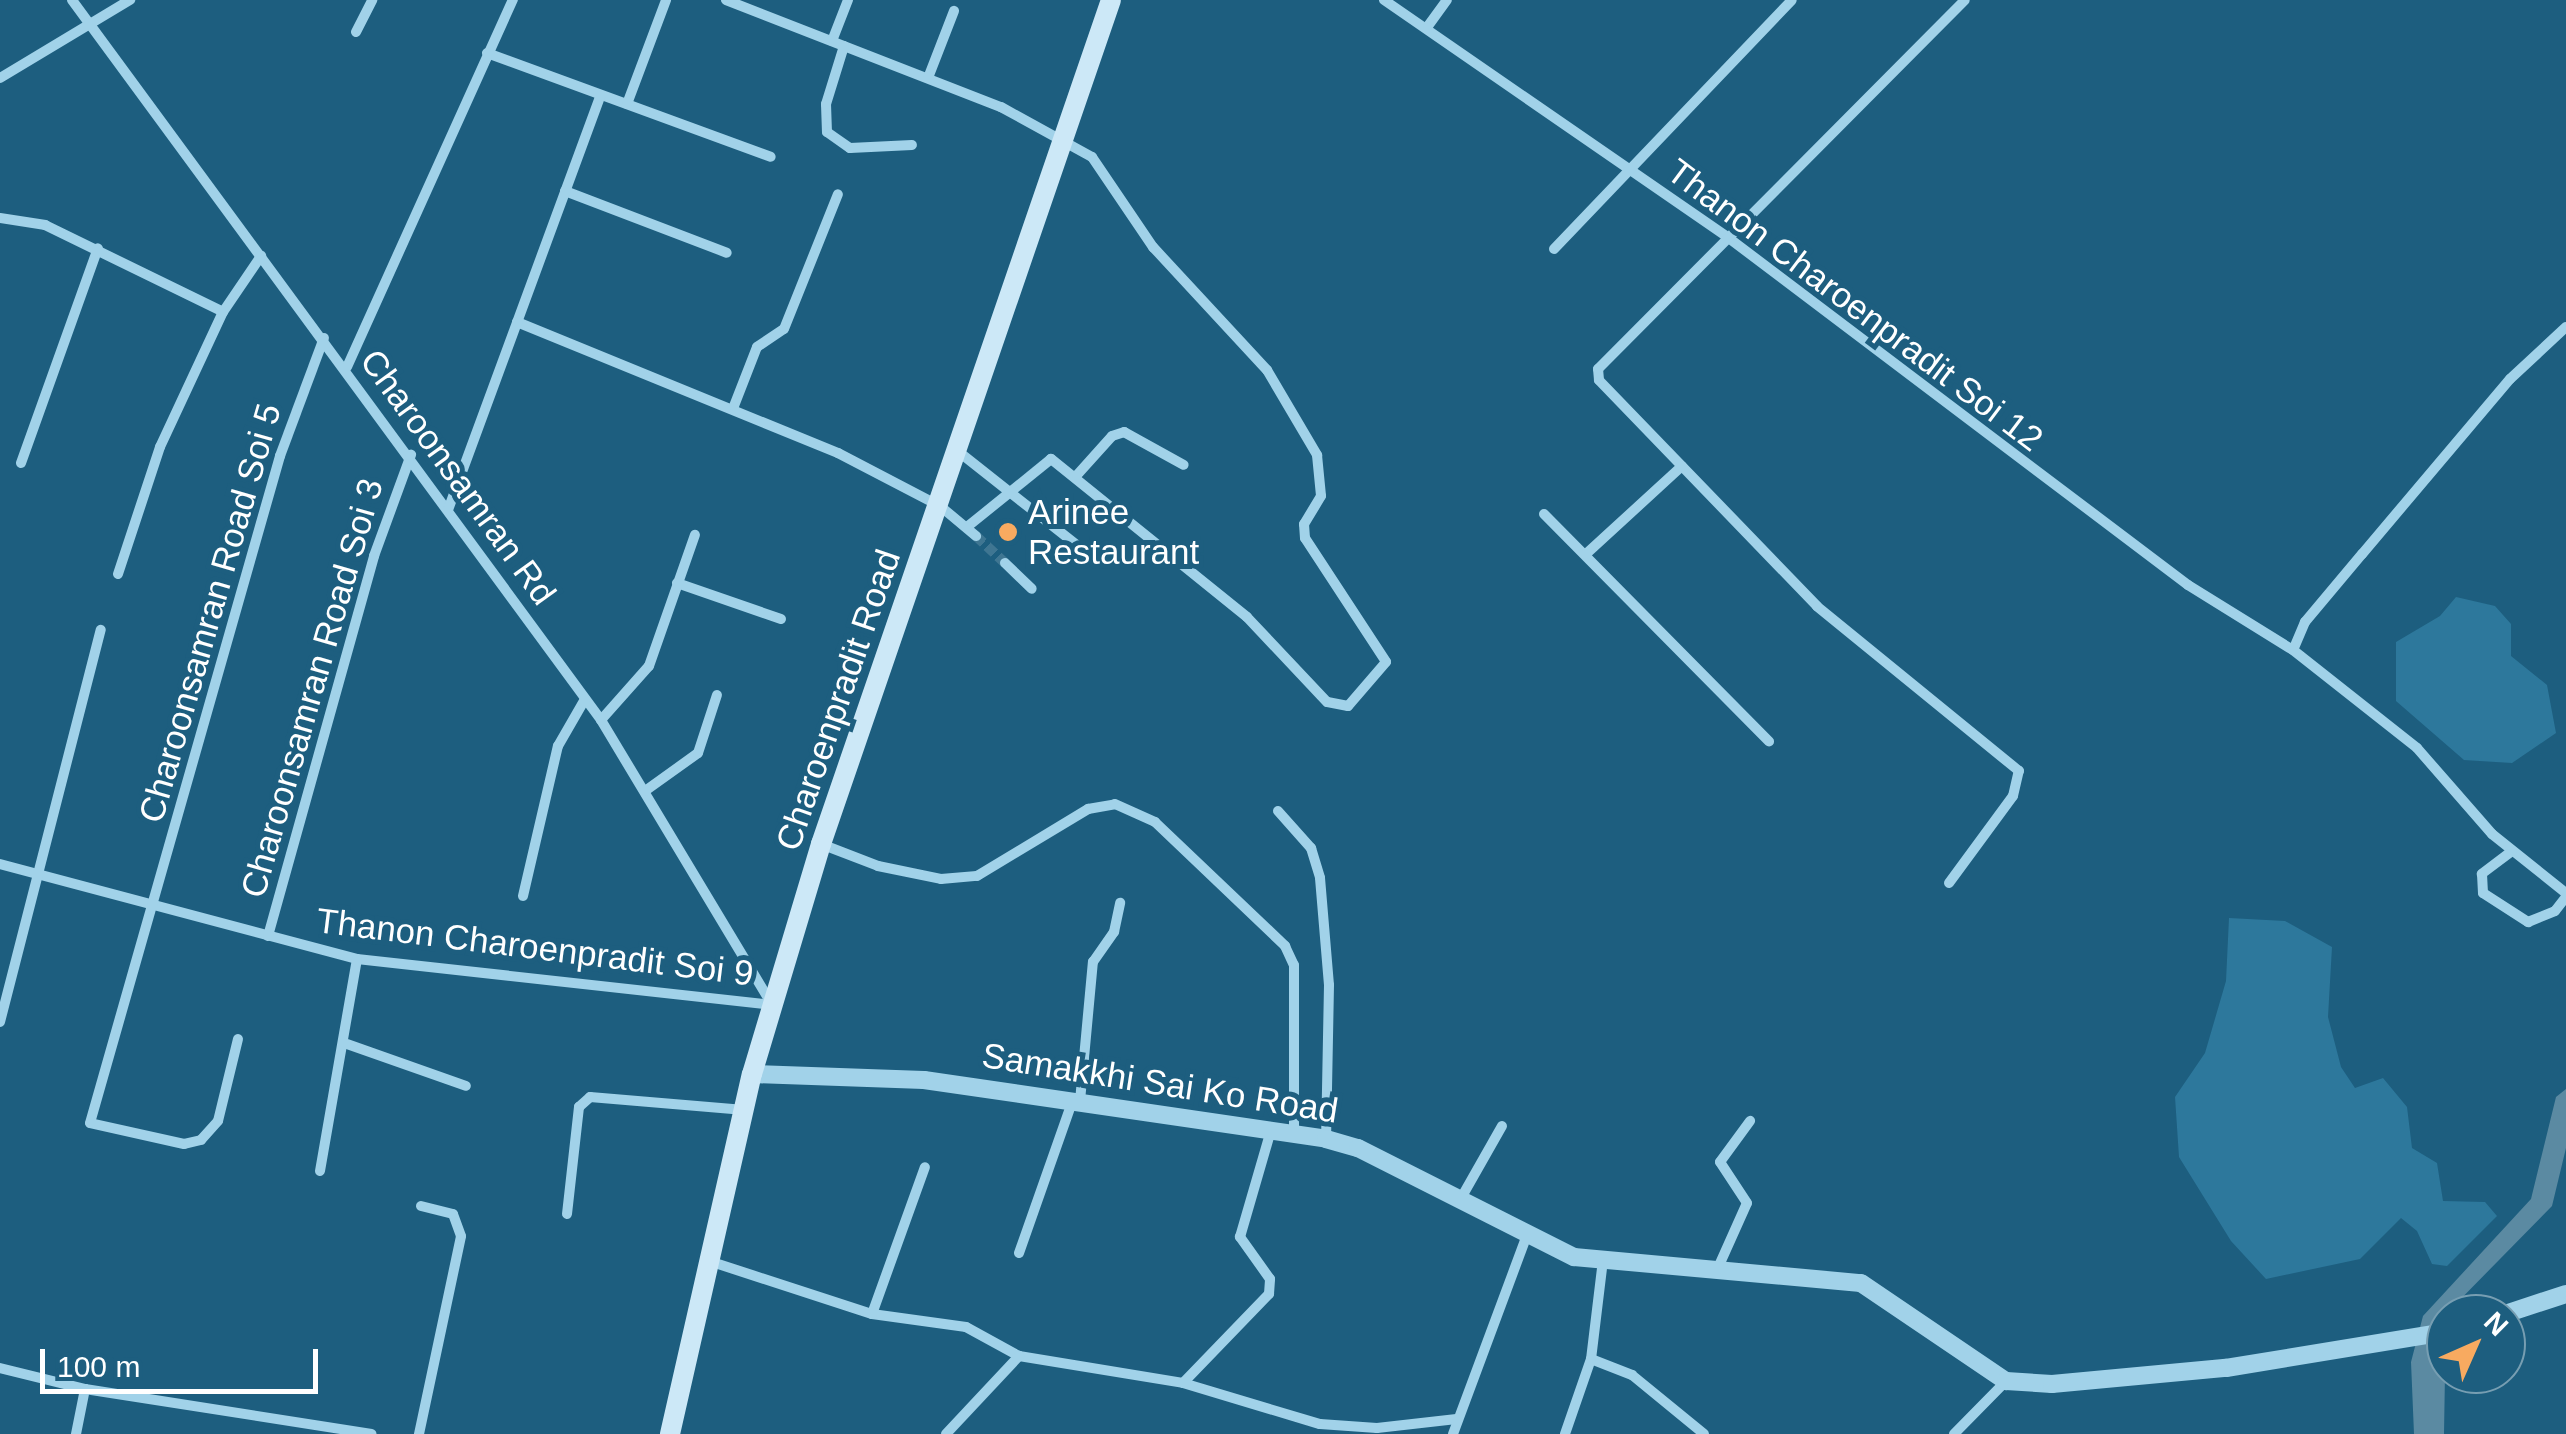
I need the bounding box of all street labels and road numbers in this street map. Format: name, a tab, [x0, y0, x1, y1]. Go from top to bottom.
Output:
street label: Thanon Charoenpradit Soi 12	[1659, 150, 2051, 460]
street label: Charoonsamran Rd	[351, 341, 565, 613]
street label: Charoonsamran Road Soi 5	[130, 399, 290, 827]
street label: Charoonsamran Road Soi 3	[232, 474, 392, 902]
street label: Charoenpradit Road	[767, 544, 909, 856]
street label: Thanon Charoenpradit Soi 9	[314, 899, 756, 995]
street label: Samakkhi Sai Ko Road	[979, 1034, 1341, 1132]

